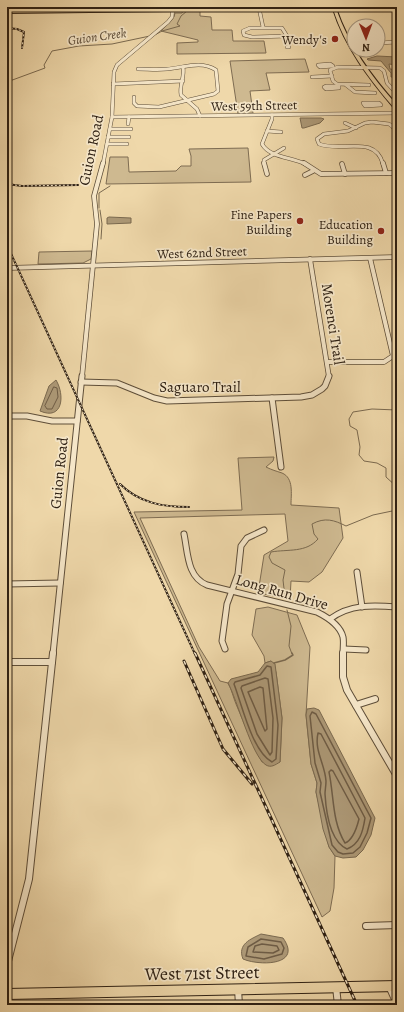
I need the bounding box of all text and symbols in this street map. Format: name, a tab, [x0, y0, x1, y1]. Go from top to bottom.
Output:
north arrow	[346, 18, 386, 58]
water label: Guion Creek	[67, 24, 128, 49]
place label: Wendy's	[281, 31, 327, 48]
marker: Wendy's	[330, 34, 340, 44]
text: N	[362, 40, 370, 55]
street label: West 59th Street	[210, 96, 298, 115]
street label: Guion Road	[74, 112, 108, 187]
place label: Fine Papers Building	[231, 206, 292, 238]
marker: Fine Papers Building	[295, 216, 305, 226]
place label: Education Building	[319, 216, 373, 248]
marker: Education Building	[376, 226, 386, 236]
street label: West 62nd Street	[156, 242, 248, 263]
street label: Morenci Trail	[317, 282, 349, 366]
street label: Saguaro Trail	[159, 377, 241, 397]
street label: Guion Road	[45, 435, 73, 510]
street label: Long Run Drive	[233, 569, 331, 615]
street label: West 71st Street	[143, 960, 260, 986]

